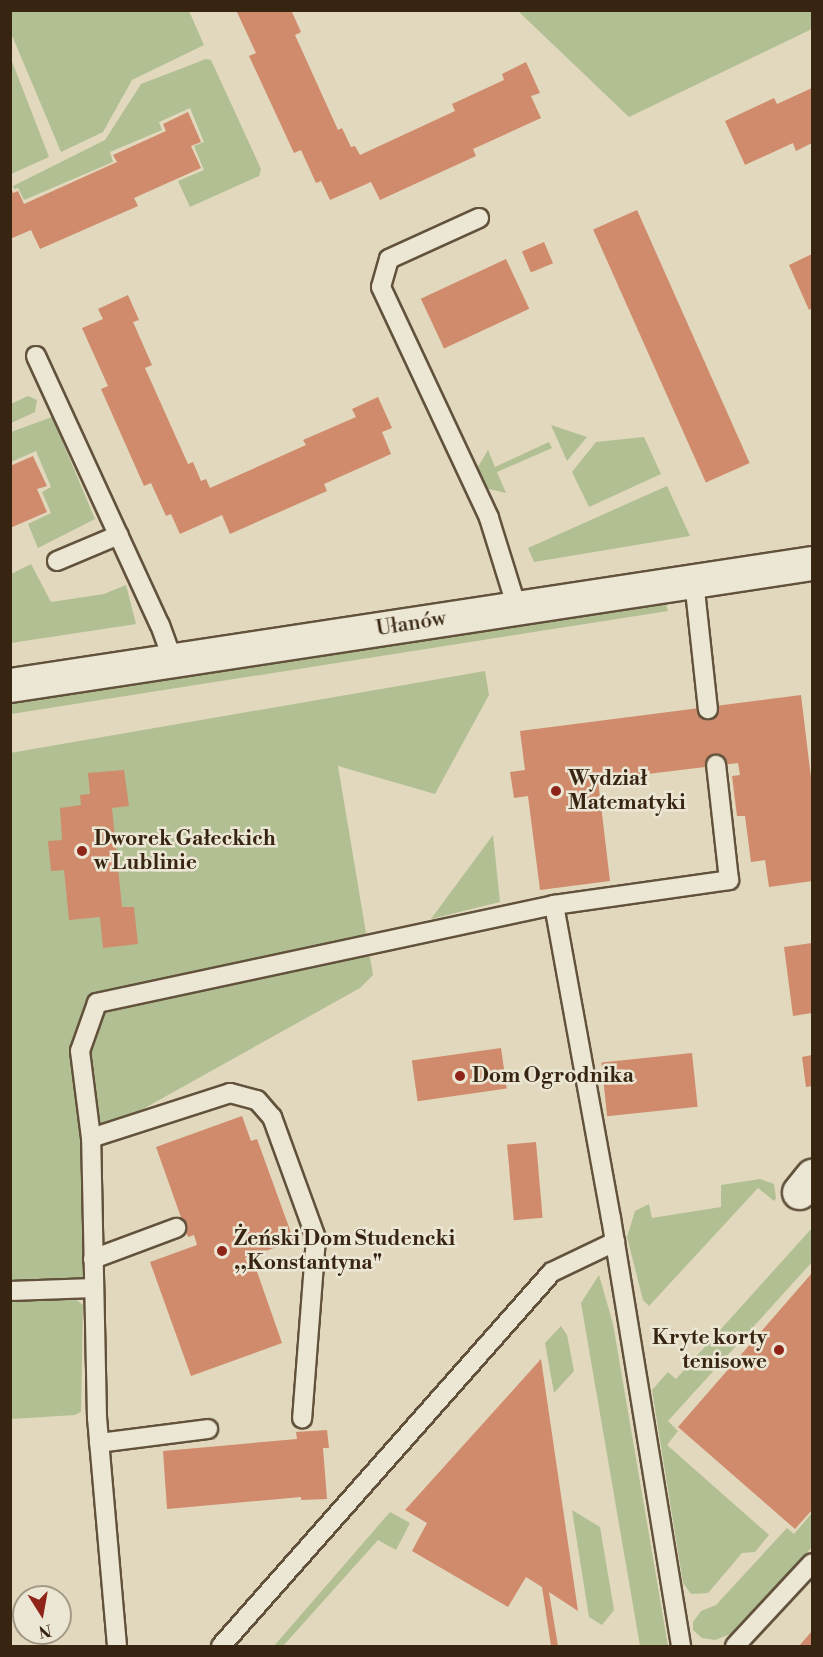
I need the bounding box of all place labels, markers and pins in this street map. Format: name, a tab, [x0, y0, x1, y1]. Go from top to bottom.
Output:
place label: Wydział Matematyki	[568, 766, 686, 816]
marker: Wydział Matematyki	[549, 784, 563, 798]
place label: Dworek Gałeckich w Lublinie	[94, 826, 276, 876]
marker: Dworek Gałeckich w Lublinie	[75, 844, 89, 858]
place label: Dom Ogrodnika	[472, 1063, 634, 1089]
marker: Dom Ogrodnika	[453, 1069, 467, 1083]
place label: Żeński Dom Studencki ,,Konstantyna"	[234, 1226, 455, 1276]
marker: Żeński Dom Studencki ,,Konstantyna"	[215, 1244, 229, 1258]
place label: Kryte korty tenisowe	[652, 1325, 767, 1375]
marker: Kryte korty tenisowe	[772, 1343, 786, 1357]

